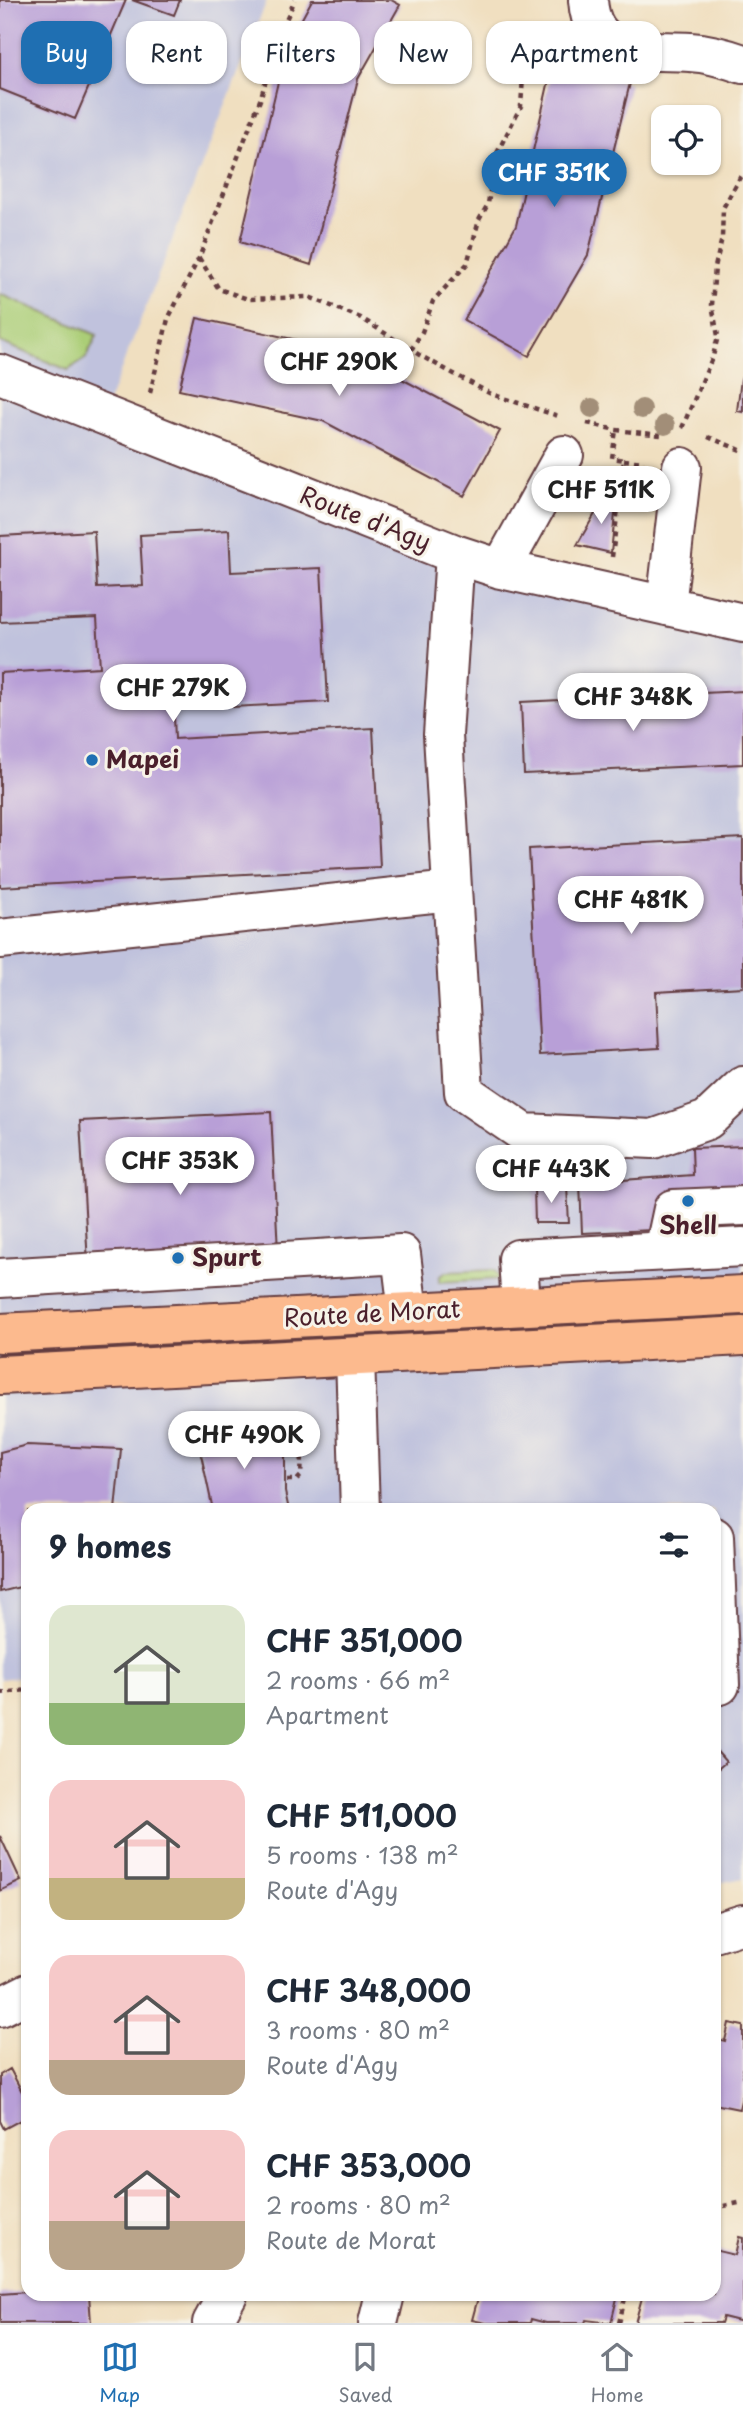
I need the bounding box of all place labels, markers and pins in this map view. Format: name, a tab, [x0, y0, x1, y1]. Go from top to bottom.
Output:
pin: CHF 351K	[482, 150, 626, 209]
pin: CHF 290K	[267, 338, 411, 398]
pin: CHF 511K	[529, 466, 673, 526]
pin: CHF 279K	[101, 664, 245, 724]
pin: CHF 348K	[561, 674, 705, 733]
place label: Mapei	[106, 740, 179, 776]
marker: Mapei	[84, 752, 100, 768]
pin: CHF 481K	[559, 876, 703, 936]
pin: CHF 353K	[108, 1138, 252, 1197]
pin: CHF 443K	[479, 1146, 623, 1205]
marker: Shell	[680, 1193, 696, 1209]
place label: Shell	[659, 1206, 717, 1242]
place label: Spurt	[192, 1238, 262, 1274]
marker: Spurt	[170, 1250, 186, 1266]
pin: CHF 490K	[172, 1412, 316, 1471]

